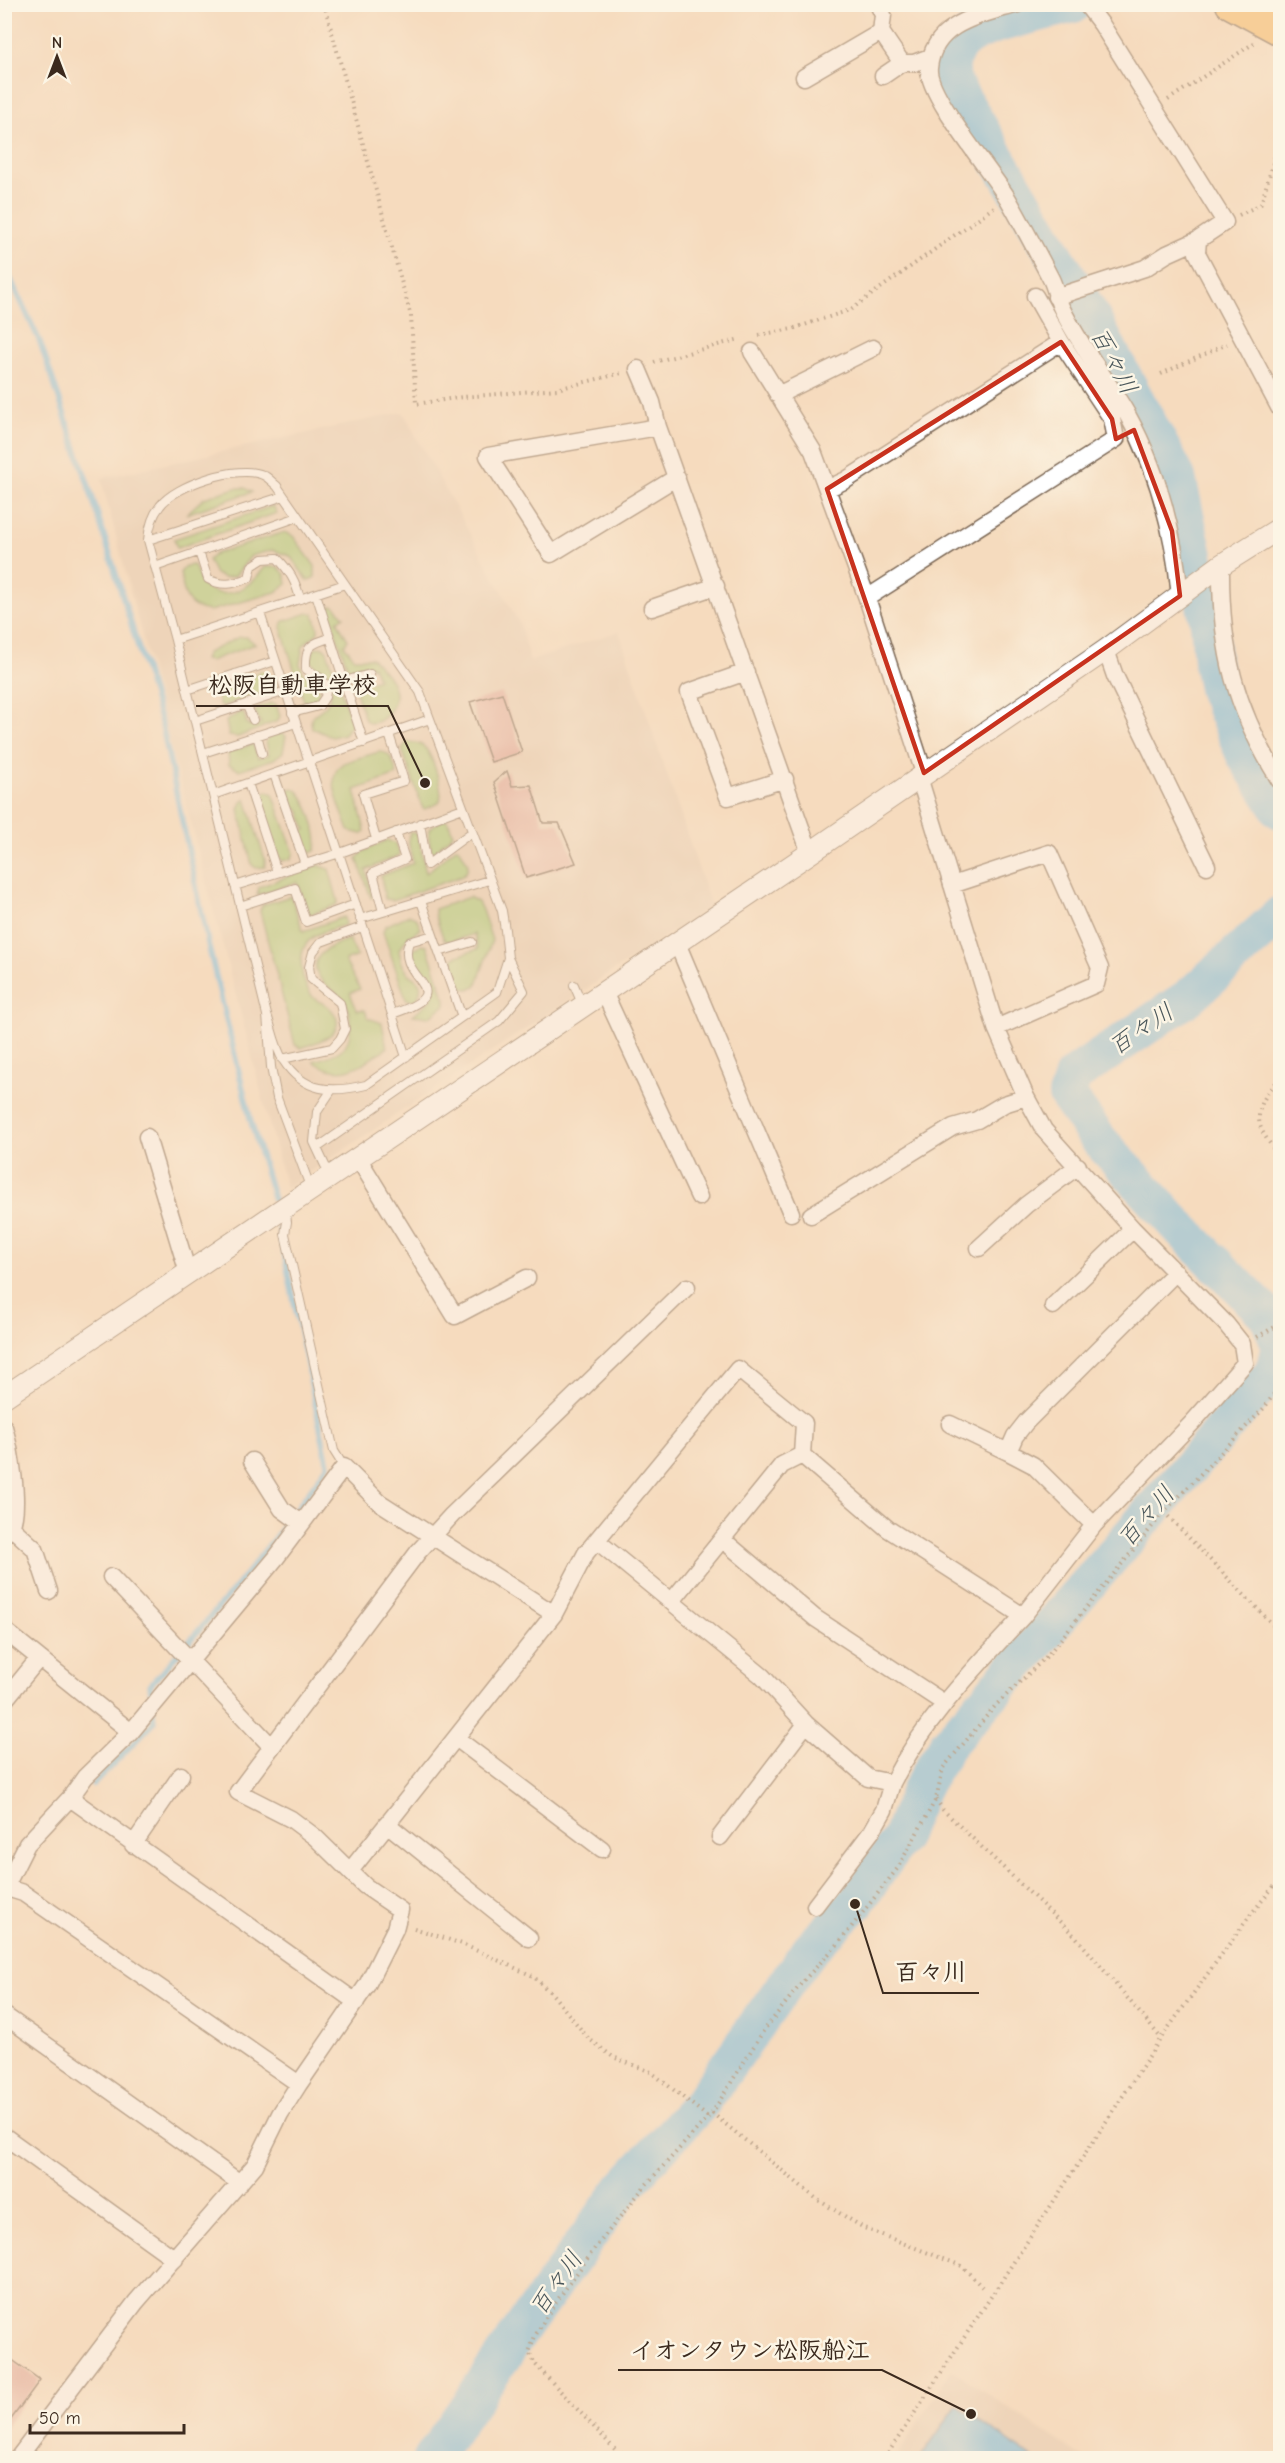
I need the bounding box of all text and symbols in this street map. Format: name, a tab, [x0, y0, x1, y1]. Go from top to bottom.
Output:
north arrow	[27, 27, 87, 87]
text: N	[52, 34, 62, 52]
water label: 百々川	[1085, 323, 1143, 399]
callout: 松阪自動車学校	[196, 664, 388, 706]
text: 松阪自動車学校	[208, 671, 376, 699]
water label: 百々川	[1103, 997, 1179, 1061]
water label: 百々川	[1112, 1480, 1180, 1552]
callout: 百々川	[883, 1951, 979, 1993]
text: 百々川	[895, 1958, 967, 1986]
water label: 百々川	[524, 2245, 588, 2321]
callout: イオンタウン松阪船江	[618, 2328, 882, 2370]
text: イオンタウン松阪船江	[630, 2336, 870, 2364]
scale bar	[30, 2397, 184, 2435]
text: 50 m	[39, 2408, 81, 2429]

